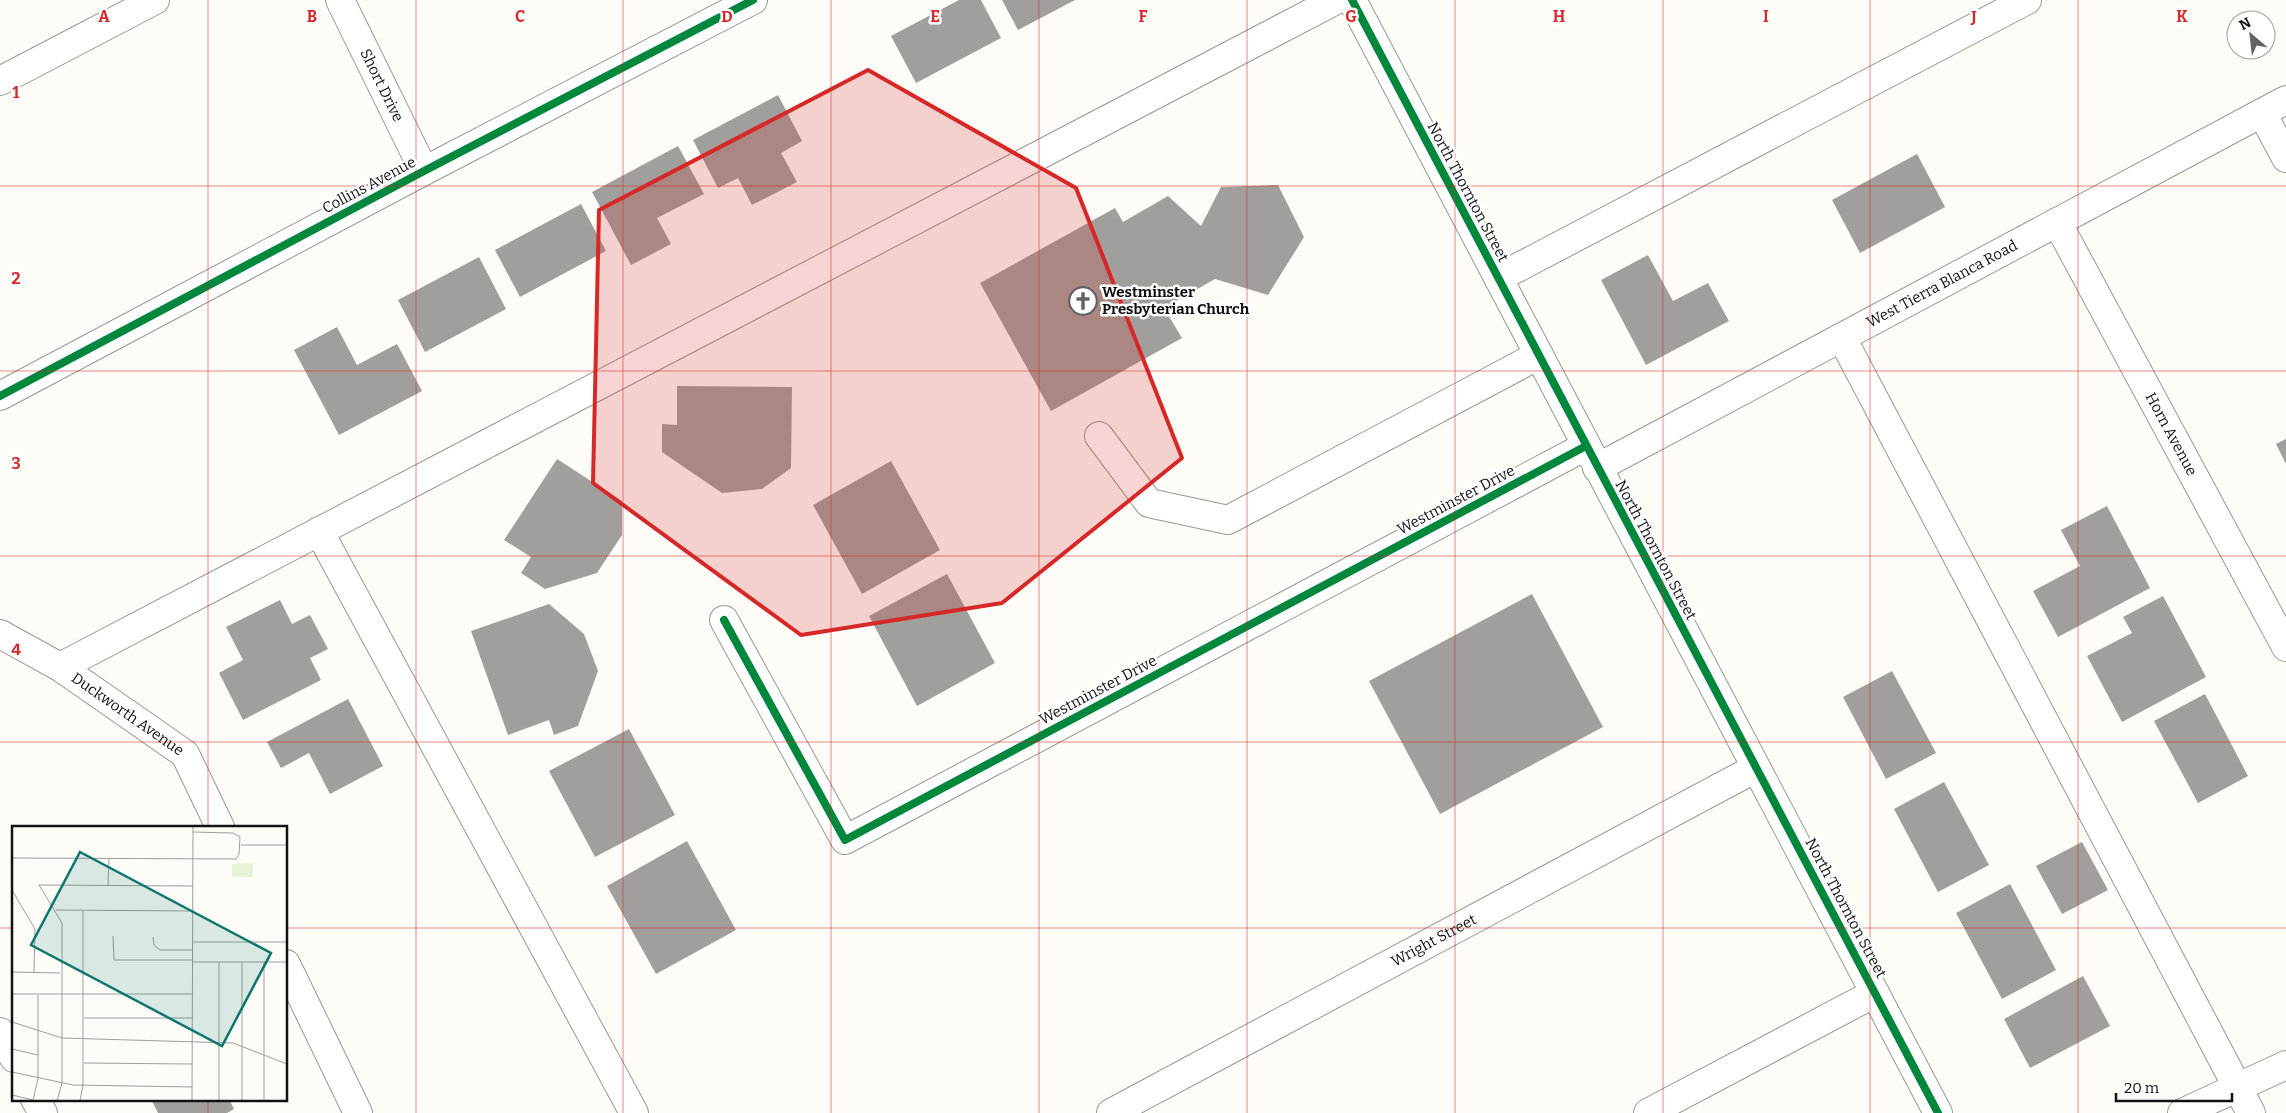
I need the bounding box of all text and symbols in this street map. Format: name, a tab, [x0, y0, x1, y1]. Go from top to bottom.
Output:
text: A	[98, 7, 110, 26]
text: B	[307, 7, 317, 26]
text: C	[515, 7, 525, 26]
text: D	[721, 7, 733, 26]
text: E	[930, 7, 940, 26]
text: F	[1139, 7, 1148, 26]
text: G	[1345, 7, 1357, 26]
text: H	[1553, 7, 1566, 26]
text: I	[1763, 7, 1769, 26]
text: J	[1970, 7, 1977, 26]
text: K	[2176, 7, 2188, 26]
north arrow	[2226, 10, 2276, 60]
text: N	[2236, 14, 2254, 34]
street label: Short Drive	[356, 46, 407, 125]
text: 1	[13, 83, 20, 102]
street label: North Thornton Street	[1424, 119, 1513, 265]
street label: Collins Avenue	[319, 153, 419, 217]
street label: West Tierra Blanca Road	[1863, 236, 2020, 331]
text: 2	[11, 269, 21, 288]
place label: Westminster Presbyterian Church	[1102, 283, 1250, 318]
church icon: Westminster Presbyterian Church	[1068, 286, 1098, 316]
street label: Horn Avenue	[2142, 389, 2201, 479]
text: 3	[11, 454, 21, 473]
street label: Westminster Drive	[1394, 461, 1518, 539]
street label: North Thornton Street	[1612, 477, 1701, 623]
text: 4	[11, 640, 21, 659]
street label: Westminster Drive	[1036, 651, 1160, 729]
street label: Duckworth Avenue	[68, 669, 188, 760]
inset map	[12, 826, 288, 1100]
street label: North Thornton Street	[1802, 835, 1891, 981]
street label: Wright Street	[1388, 910, 1480, 970]
scale bar	[2116, 1070, 2232, 1102]
text: 20 m	[2124, 1079, 2160, 1097]

